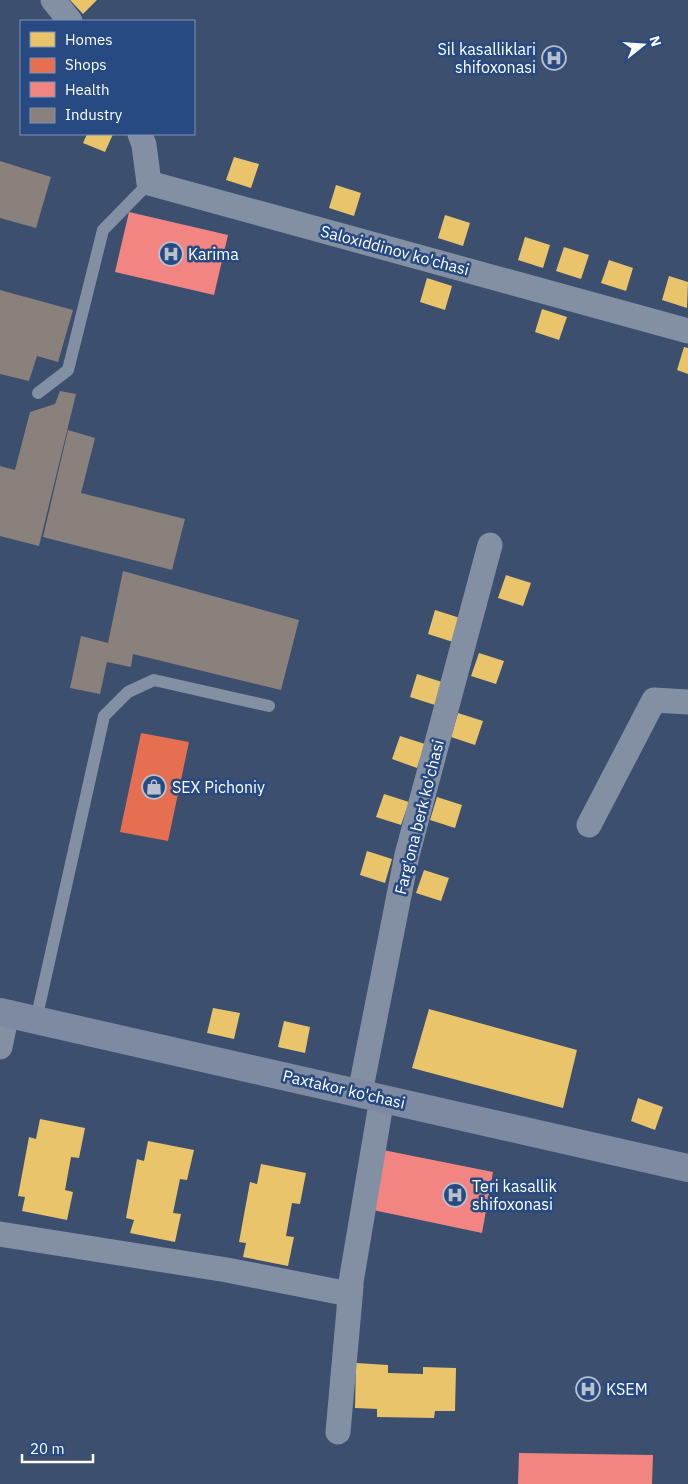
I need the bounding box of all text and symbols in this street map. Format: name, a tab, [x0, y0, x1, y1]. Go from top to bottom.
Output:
legend	[20, 20, 195, 135]
north arrow	[618, 20, 668, 70]
text: Homes	[65, 30, 113, 49]
text: N	[645, 34, 666, 49]
place label: Sil kasalliklari shifoxonasi	[438, 39, 536, 77]
hospital icon: Sil kasalliklari shifoxonasi	[541, 45, 567, 71]
text: Shops	[65, 55, 107, 74]
text: Health	[65, 80, 110, 99]
text: Industry	[65, 105, 123, 124]
street label: Saloxiddinov ko'chasi	[319, 221, 471, 279]
hospital icon: Karima	[158, 241, 184, 267]
place label: Karima	[188, 244, 239, 264]
street label: Farg'ona berk ko'chasi	[390, 738, 448, 896]
shop icon: SEX Pichoniy	[141, 774, 167, 800]
place label: SEX Pichoniy	[172, 777, 265, 797]
street label: Paxtakor ko'chasi	[281, 1065, 407, 1113]
place label: Teri kasallik shifoxonasi	[472, 1176, 557, 1214]
hospital icon: Teri kasallik shifoxonasi	[442, 1182, 468, 1208]
hospital icon: KSEM	[575, 1376, 601, 1402]
place label: KSEM	[606, 1379, 648, 1399]
scale bar	[22, 1432, 94, 1464]
text: 20 m	[30, 1439, 65, 1458]

